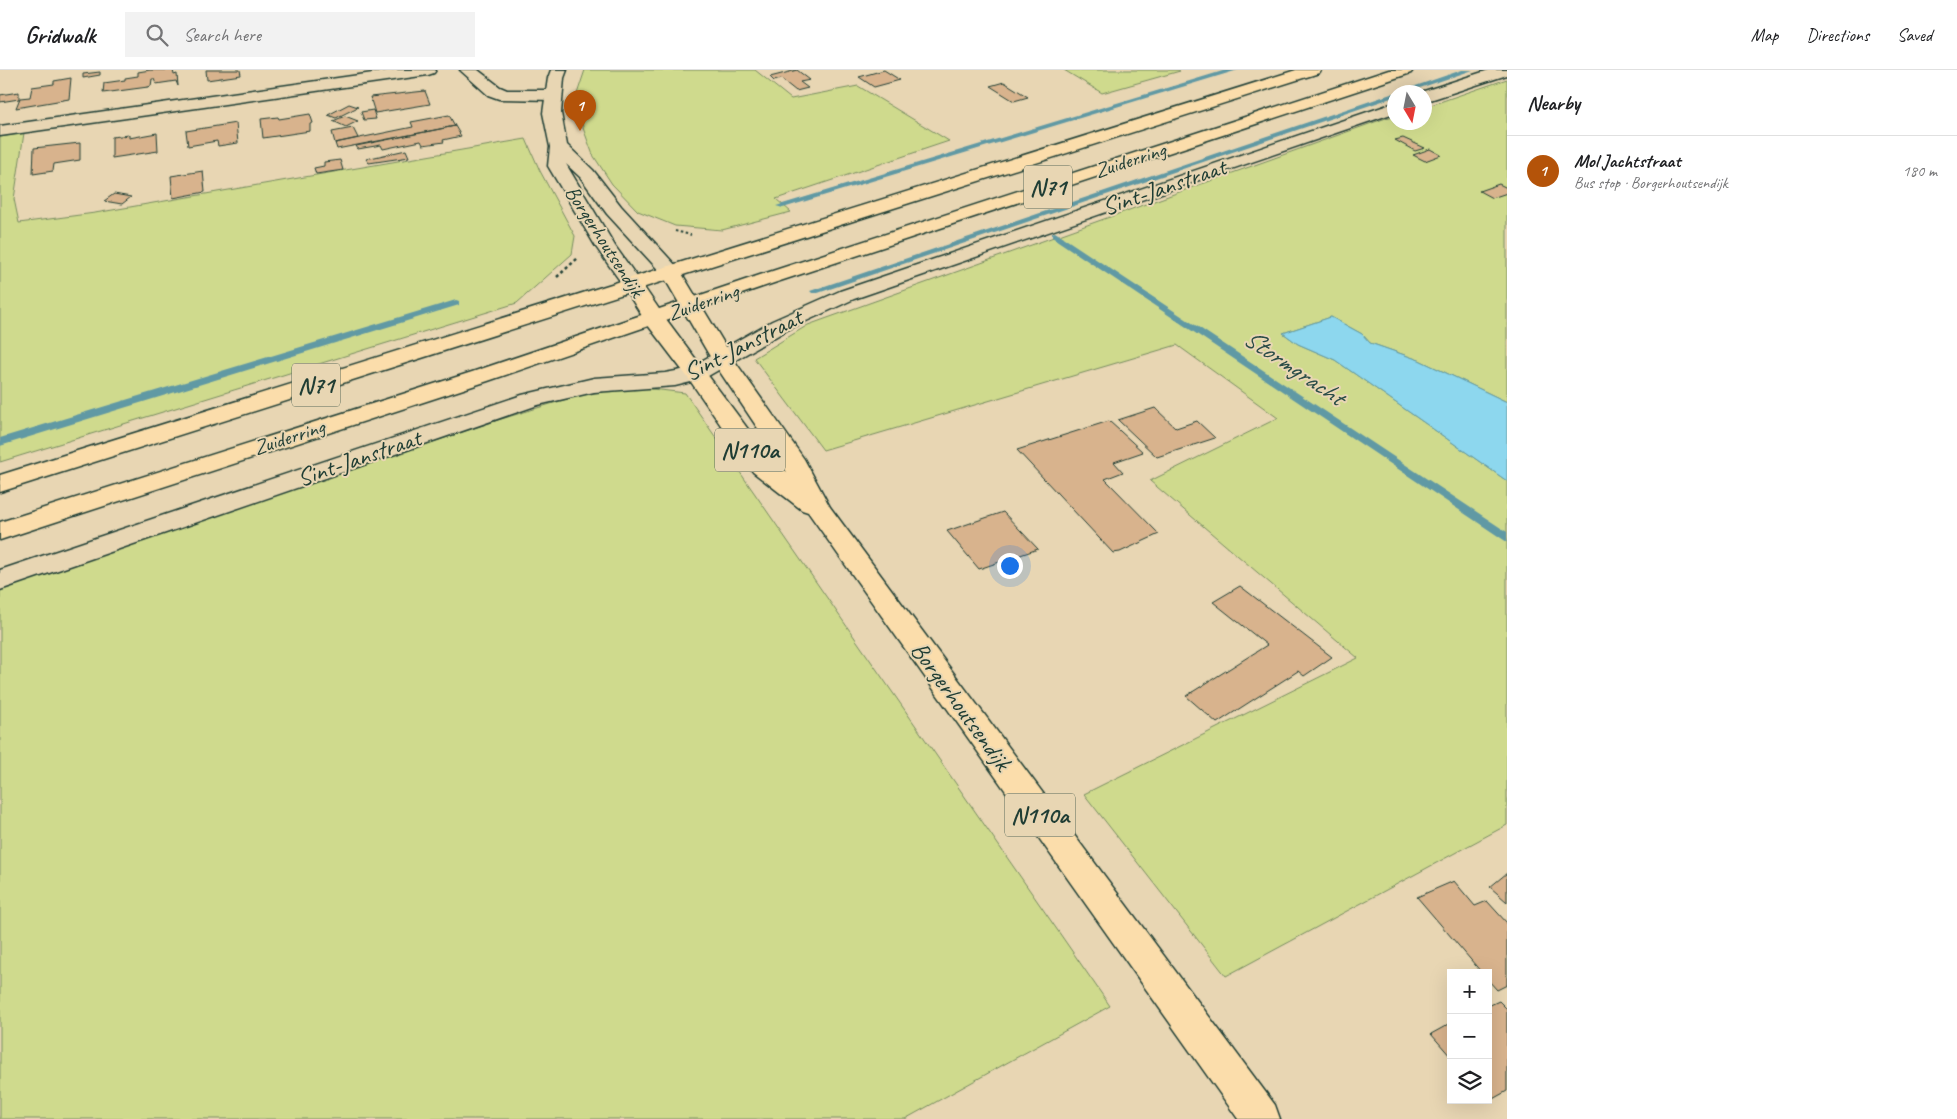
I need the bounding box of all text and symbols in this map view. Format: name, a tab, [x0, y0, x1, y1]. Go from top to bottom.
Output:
search box	[125, 12, 475, 57]
text: Gridwalk	[25, 20, 95, 50]
icon: search	[143, 21, 171, 49]
text: Search here	[183, 23, 261, 47]
text: Map	[1751, 24, 1778, 46]
text: Directions	[1806, 24, 1869, 46]
text: Saved	[1897, 24, 1932, 46]
north arrow	[1387, 85, 1432, 130]
pin: 1	[564, 90, 596, 131]
text: Nearby	[1527, 90, 1580, 116]
street label: Zuiderring	[1091, 136, 1170, 184]
text: Mol Jachtstraat	[1574, 149, 1681, 173]
street label: Sint-Janstraat	[1098, 150, 1233, 223]
text: 1	[1539, 161, 1547, 181]
text: 180 m	[1903, 161, 1937, 181]
road number: N71	[1024, 165, 1072, 208]
text: Bus stop · Borgerhoutsendijk	[1574, 173, 1728, 193]
street label: Borgerhoutsendijk	[559, 181, 652, 303]
street label: Zuiderring	[664, 277, 743, 326]
street label: Sint-Janstraat	[678, 300, 810, 389]
water label: Stormgracht	[1237, 321, 1355, 416]
road number: N71	[292, 364, 340, 406]
street label: Zuiderring	[250, 413, 329, 461]
street label: Sint-Janstraat	[293, 421, 428, 494]
road number: N110a	[715, 428, 785, 472]
your location	[997, 553, 1023, 579]
street label: Borgerhoutsendijk	[904, 635, 1020, 778]
road number: N110a	[1005, 794, 1075, 836]
map controls	[1447, 969, 1492, 1104]
button: +	[1447, 969, 1492, 1014]
button: −	[1447, 1014, 1492, 1059]
button: layers	[1447, 1059, 1492, 1104]

